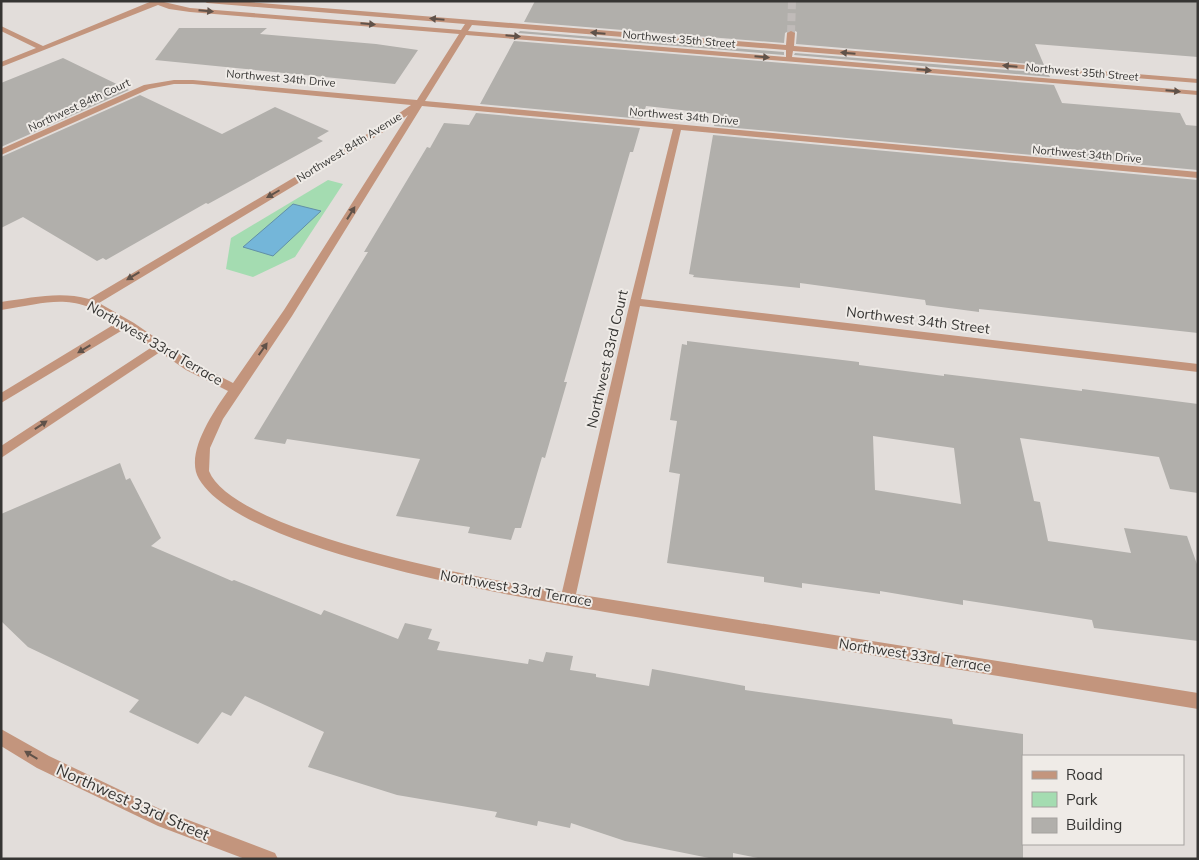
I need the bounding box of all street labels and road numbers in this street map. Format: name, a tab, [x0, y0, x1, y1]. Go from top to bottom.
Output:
street label: Northwest 35th Street	[622, 27, 736, 51]
street label: Northwest 35th Street	[1025, 60, 1139, 84]
street label: Northwest 34th Drive	[226, 66, 336, 90]
street label: Northwest 84th Court	[26, 75, 132, 135]
street label: Northwest 34th Drive	[629, 104, 739, 128]
street label: Northwest 84th Avenue	[294, 109, 404, 185]
street label: Northwest 34th Drive	[1032, 142, 1142, 166]
street label: Northwest 83rd Court	[582, 288, 632, 430]
street label: Northwest 33rd Terrace	[84, 297, 226, 389]
street label: Northwest 34th Street	[845, 302, 991, 338]
street label: Northwest 33rd Terrace	[439, 566, 593, 610]
street label: Northwest 33rd Terrace	[838, 634, 992, 676]
street label: Northwest 33rd Street	[53, 759, 213, 845]

